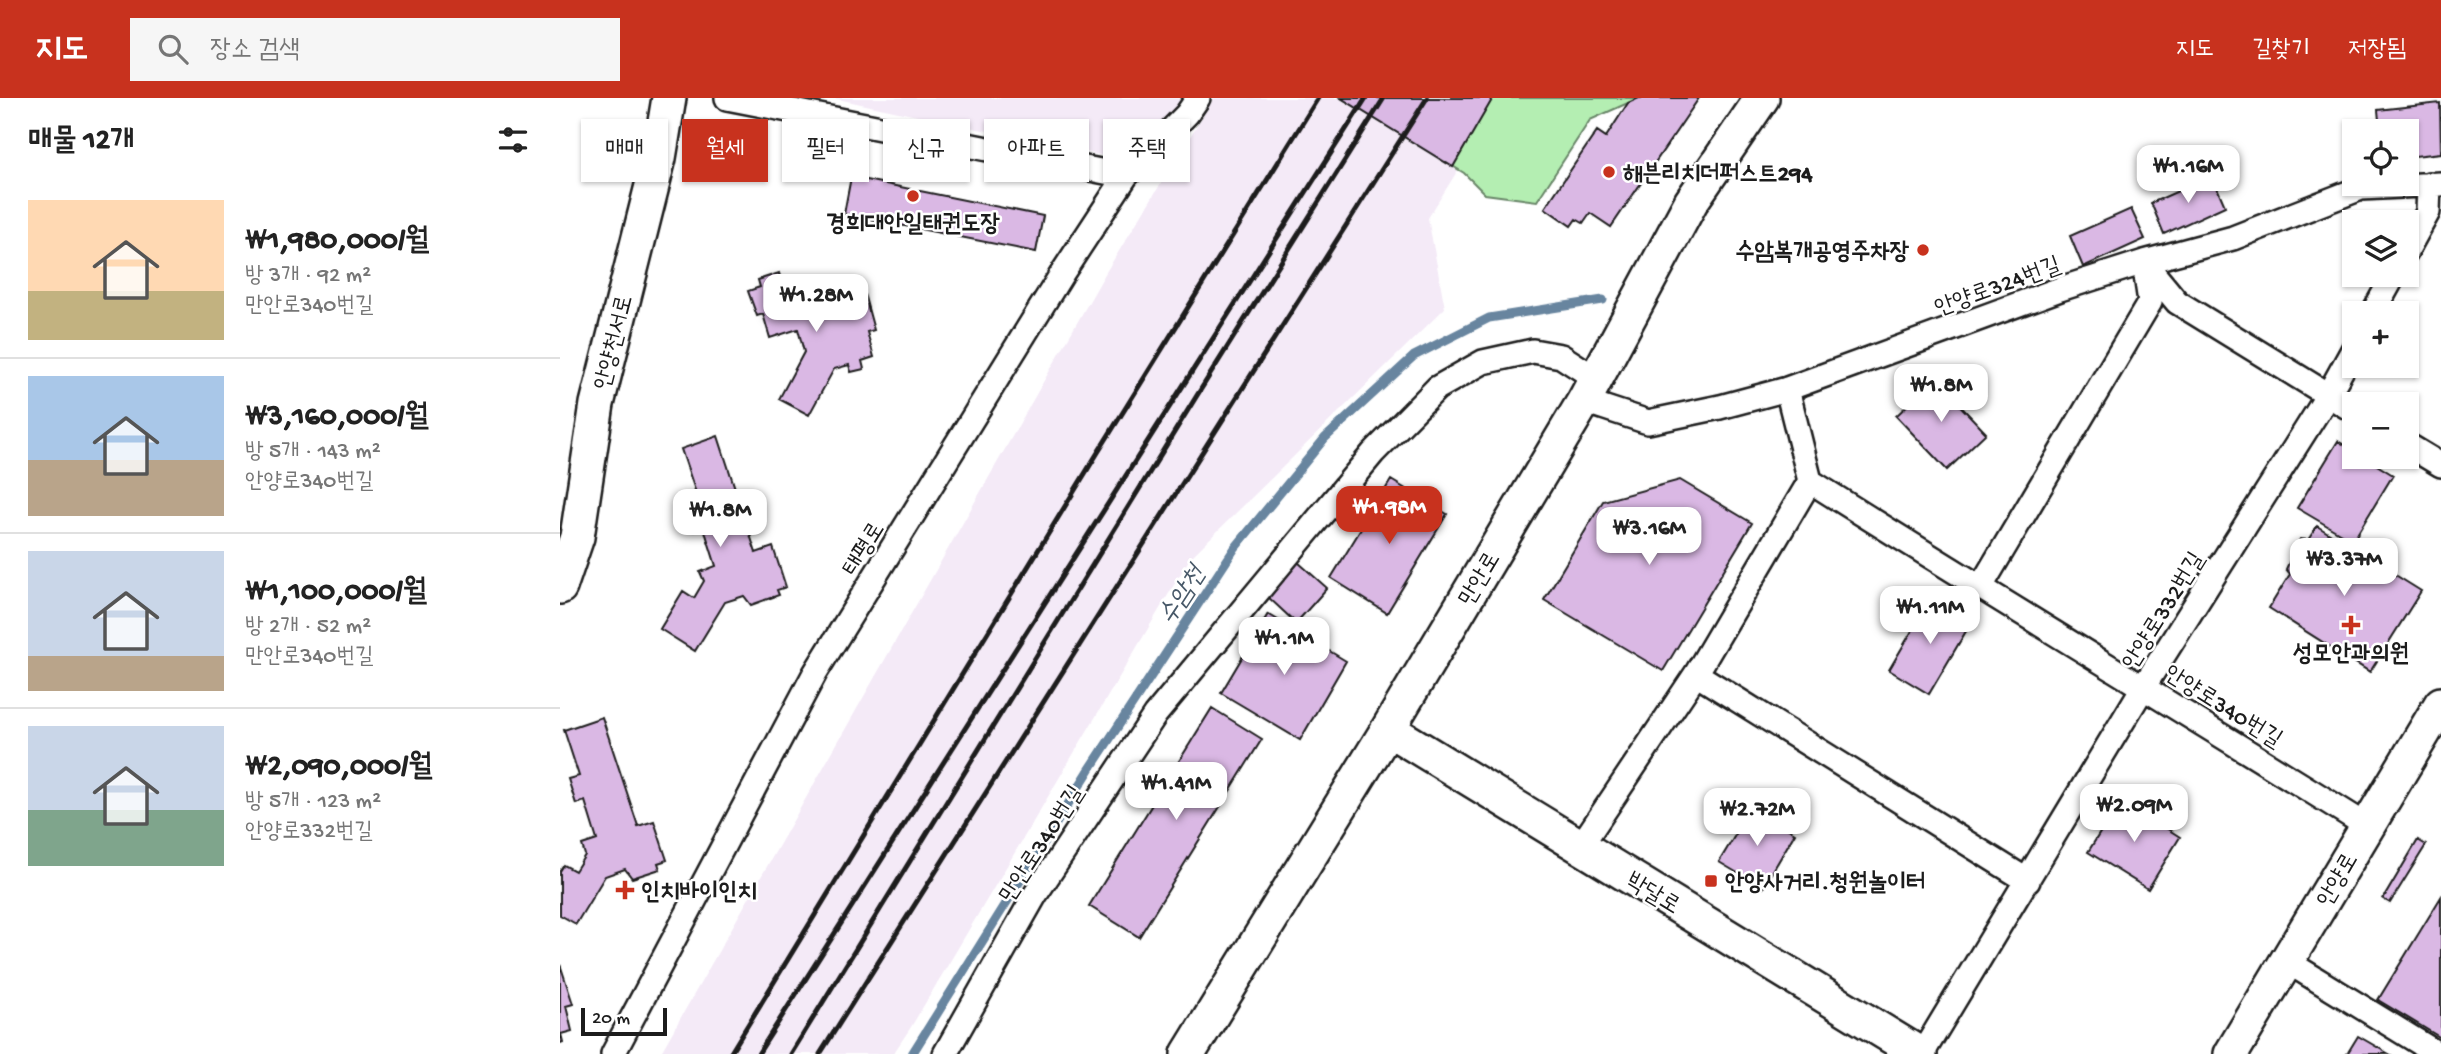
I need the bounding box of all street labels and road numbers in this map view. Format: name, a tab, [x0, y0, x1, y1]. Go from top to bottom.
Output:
street label: 안양로324번길	[1931, 252, 2065, 325]
street label: 안양천서로	[590, 292, 641, 393]
street label: 태평로	[837, 518, 893, 582]
street label: 만안로	[1454, 548, 1508, 612]
street label: 안양로332번길	[2117, 548, 2213, 676]
street label: 안양로340번길	[2158, 660, 2287, 756]
street label: 만안로340번길	[994, 781, 1092, 909]
street label: 안양로	[2312, 848, 2366, 913]
street label: 박달로	[1620, 868, 1684, 922]

